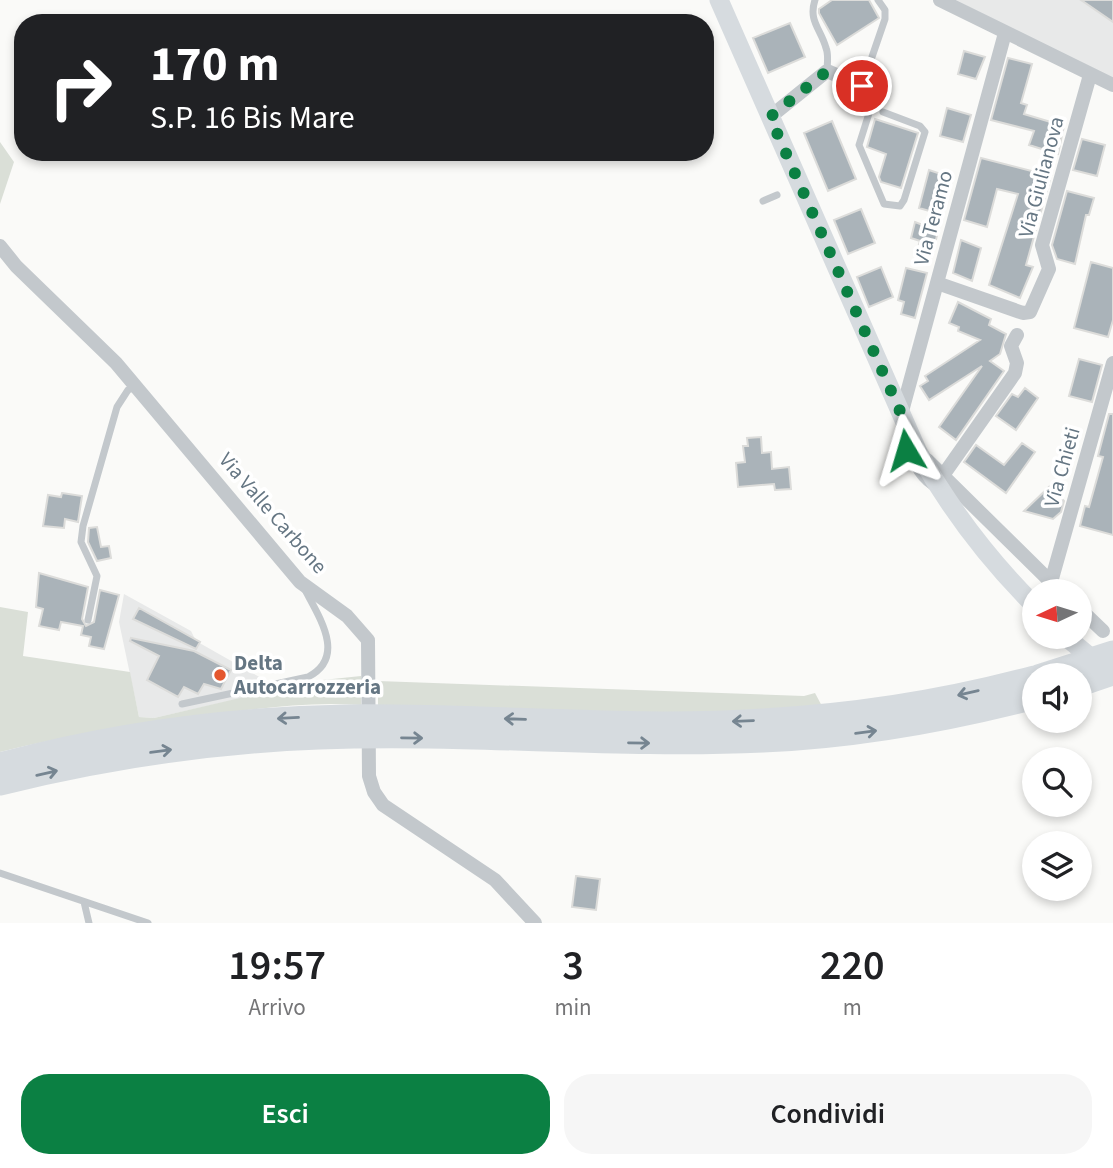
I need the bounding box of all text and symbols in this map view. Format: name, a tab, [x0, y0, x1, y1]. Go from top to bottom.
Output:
text: 170 m	[150, 30, 279, 100]
icon: right	[35, 42, 126, 133]
pin	[832, 56, 892, 116]
icon: arrive	[843, 67, 881, 105]
text: S.P. 16 Bis Mare	[150, 95, 355, 141]
street label: Via Giulianova	[1010, 113, 1072, 241]
street label: Via Teramo	[906, 167, 960, 269]
position arrow	[869, 413, 943, 487]
street label: Via Chieti	[1036, 424, 1088, 510]
street label: Via Valle Carbone	[212, 446, 334, 580]
north arrow	[1022, 579, 1092, 649]
map controls	[1022, 579, 1092, 901]
place label: Delta Autocarrozzeria	[233, 648, 381, 702]
button: sound	[1022, 663, 1092, 733]
marker: Delta Autocarrozzeria	[212, 667, 228, 683]
one-way arrow	[957, 687, 980, 700]
one-way arrow	[276, 712, 299, 725]
one-way arrow	[504, 712, 527, 725]
one-way arrow	[731, 714, 754, 728]
one-way arrow	[855, 726, 877, 739]
one-way arrow	[400, 731, 423, 745]
one-way arrow	[628, 736, 651, 749]
one-way arrow	[149, 745, 171, 758]
button: search	[1022, 747, 1092, 817]
one-way arrow	[35, 766, 57, 779]
button: layers	[1022, 831, 1092, 901]
text: 19:57	[228, 936, 326, 996]
text: 3	[562, 936, 584, 996]
text: 220	[820, 936, 885, 996]
text: Arrivo	[249, 991, 306, 1024]
text: min	[554, 991, 592, 1024]
text: m	[843, 991, 862, 1024]
button: Esci	[21, 1074, 550, 1154]
button: Condividi	[564, 1074, 1092, 1154]

